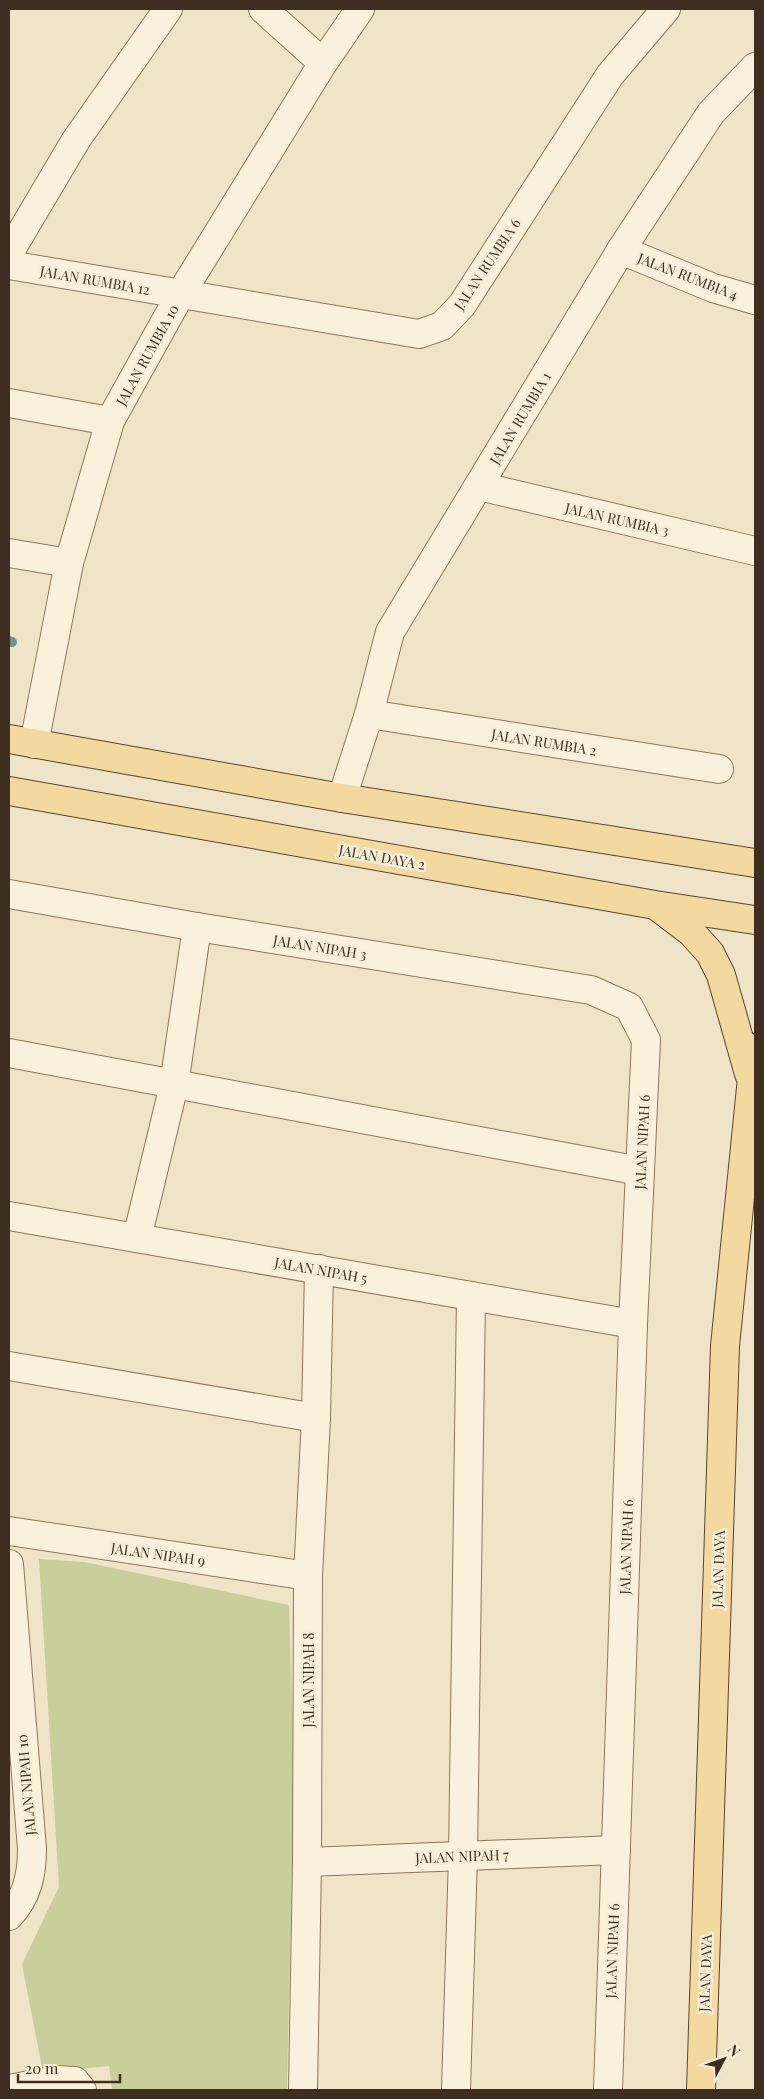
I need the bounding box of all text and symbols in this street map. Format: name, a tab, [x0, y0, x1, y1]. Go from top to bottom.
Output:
street label: JALAN RUMBIA 6	[449, 214, 525, 314]
street label: JALAN RUMBIA 4	[634, 248, 741, 304]
street label: JALAN RUMBIA 12	[38, 261, 152, 299]
street label: JALAN RUMBIA 10	[111, 301, 183, 410]
street label: JALAN RUMBIA 1	[484, 368, 555, 469]
street label: JALAN RUMBIA 3	[562, 498, 671, 540]
street label: JALAN RUMBIA 2	[489, 724, 598, 760]
street label: JALAN DAYA 2	[336, 840, 427, 874]
street label: JALAN NIPAH 3	[271, 930, 368, 964]
street label: JALAN NIPAH 6	[630, 1094, 654, 1191]
street label: JALAN NIPAH 5	[272, 1252, 369, 1288]
street label: JALAN NIPAH 6	[615, 1499, 637, 1596]
street label: JALAN DAYA	[707, 1530, 729, 1609]
street label: JALAN NIPAH 9	[109, 1538, 206, 1570]
street label: JALAN NIPAH 8	[299, 1632, 318, 1729]
street label: JALAN NIPAH 10	[12, 1734, 40, 1837]
street label: JALAN NIPAH 7	[414, 1845, 509, 1867]
street label: JALAN NIPAH 6	[601, 1903, 623, 2000]
street label: JALAN DAYA	[694, 1934, 716, 2013]
north arrow	[699, 2034, 749, 2084]
text: N	[724, 2040, 745, 2060]
scale bar	[18, 2052, 120, 2084]
text: 20 m	[25, 2058, 59, 2078]

